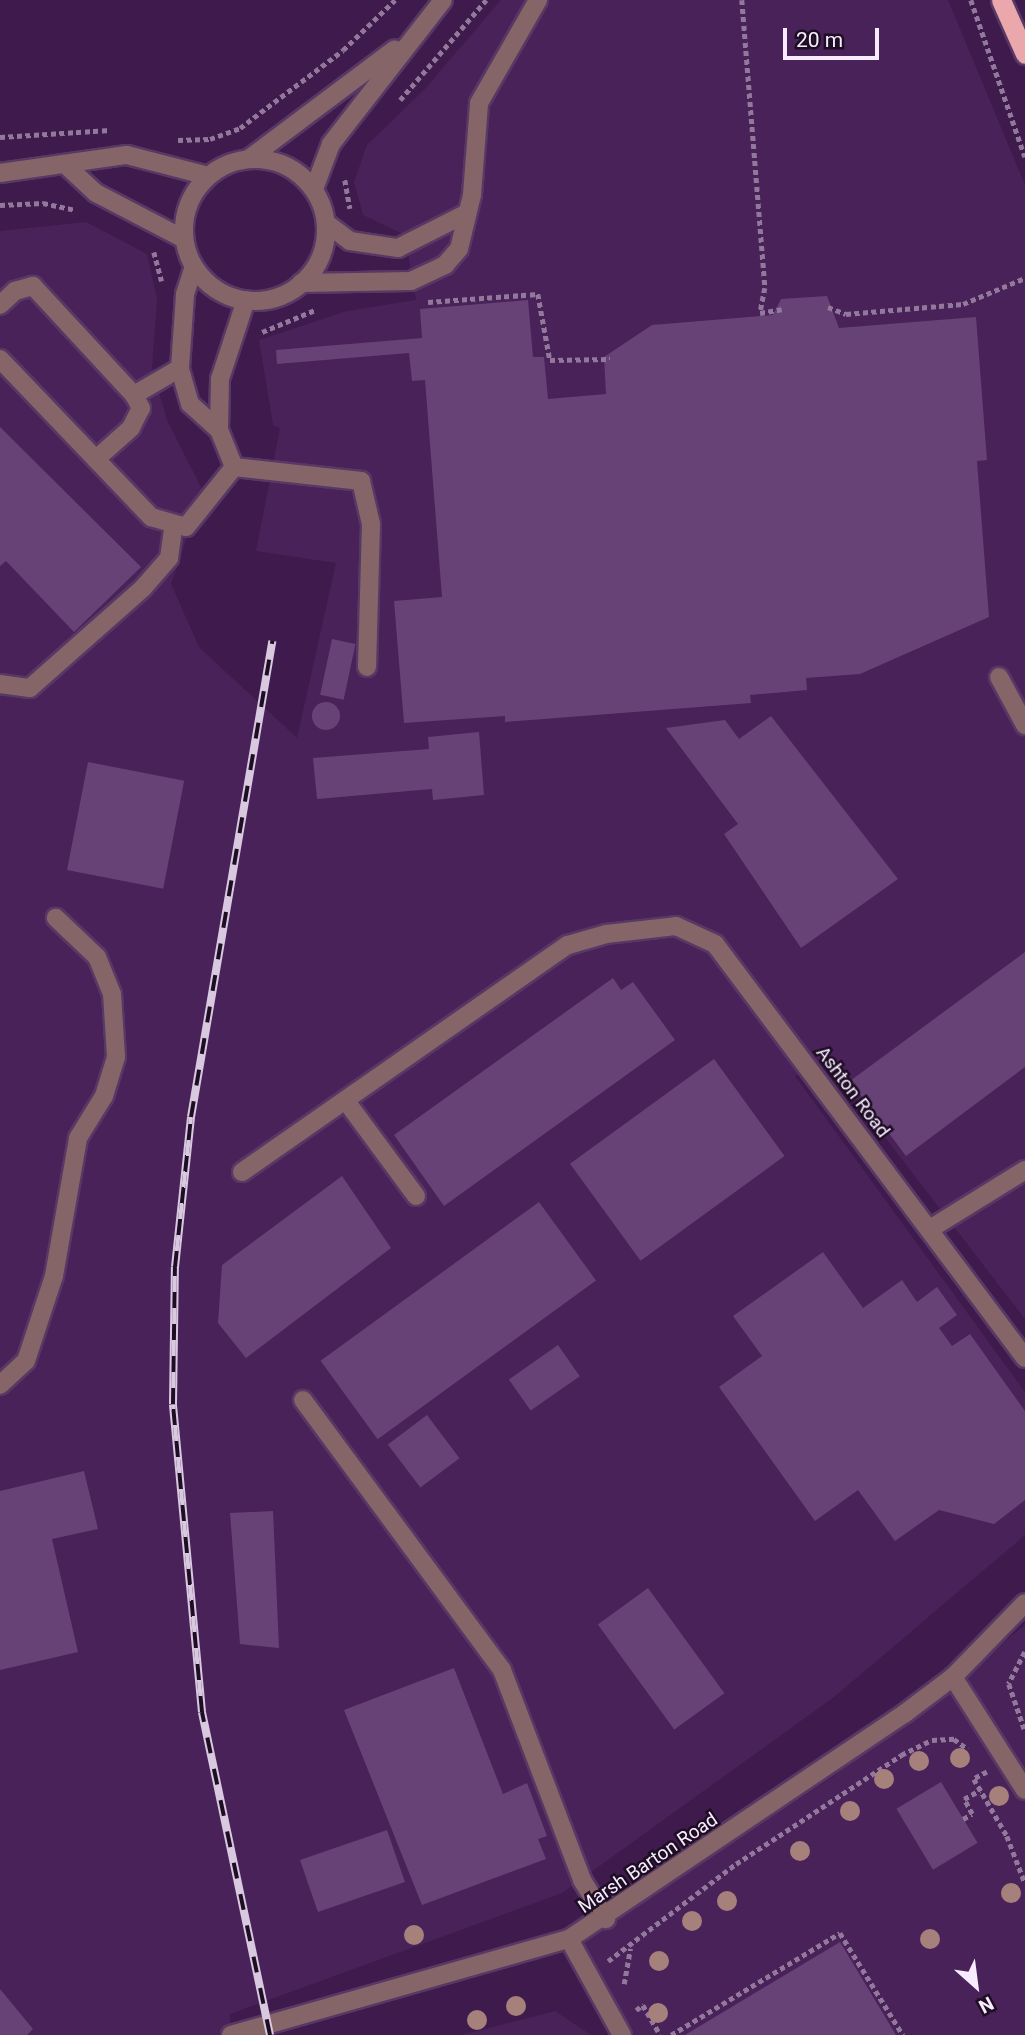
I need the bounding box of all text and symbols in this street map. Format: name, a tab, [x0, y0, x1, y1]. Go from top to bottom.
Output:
scale bar	[787, 14, 883, 58]
text: 20 m	[796, 28, 843, 52]
street label: Ashton Road	[811, 1042, 895, 1142]
street label: Marsh Barton Road	[574, 1808, 722, 1918]
north arrow	[941, 1951, 1011, 2021]
text: N	[975, 1992, 997, 2018]

